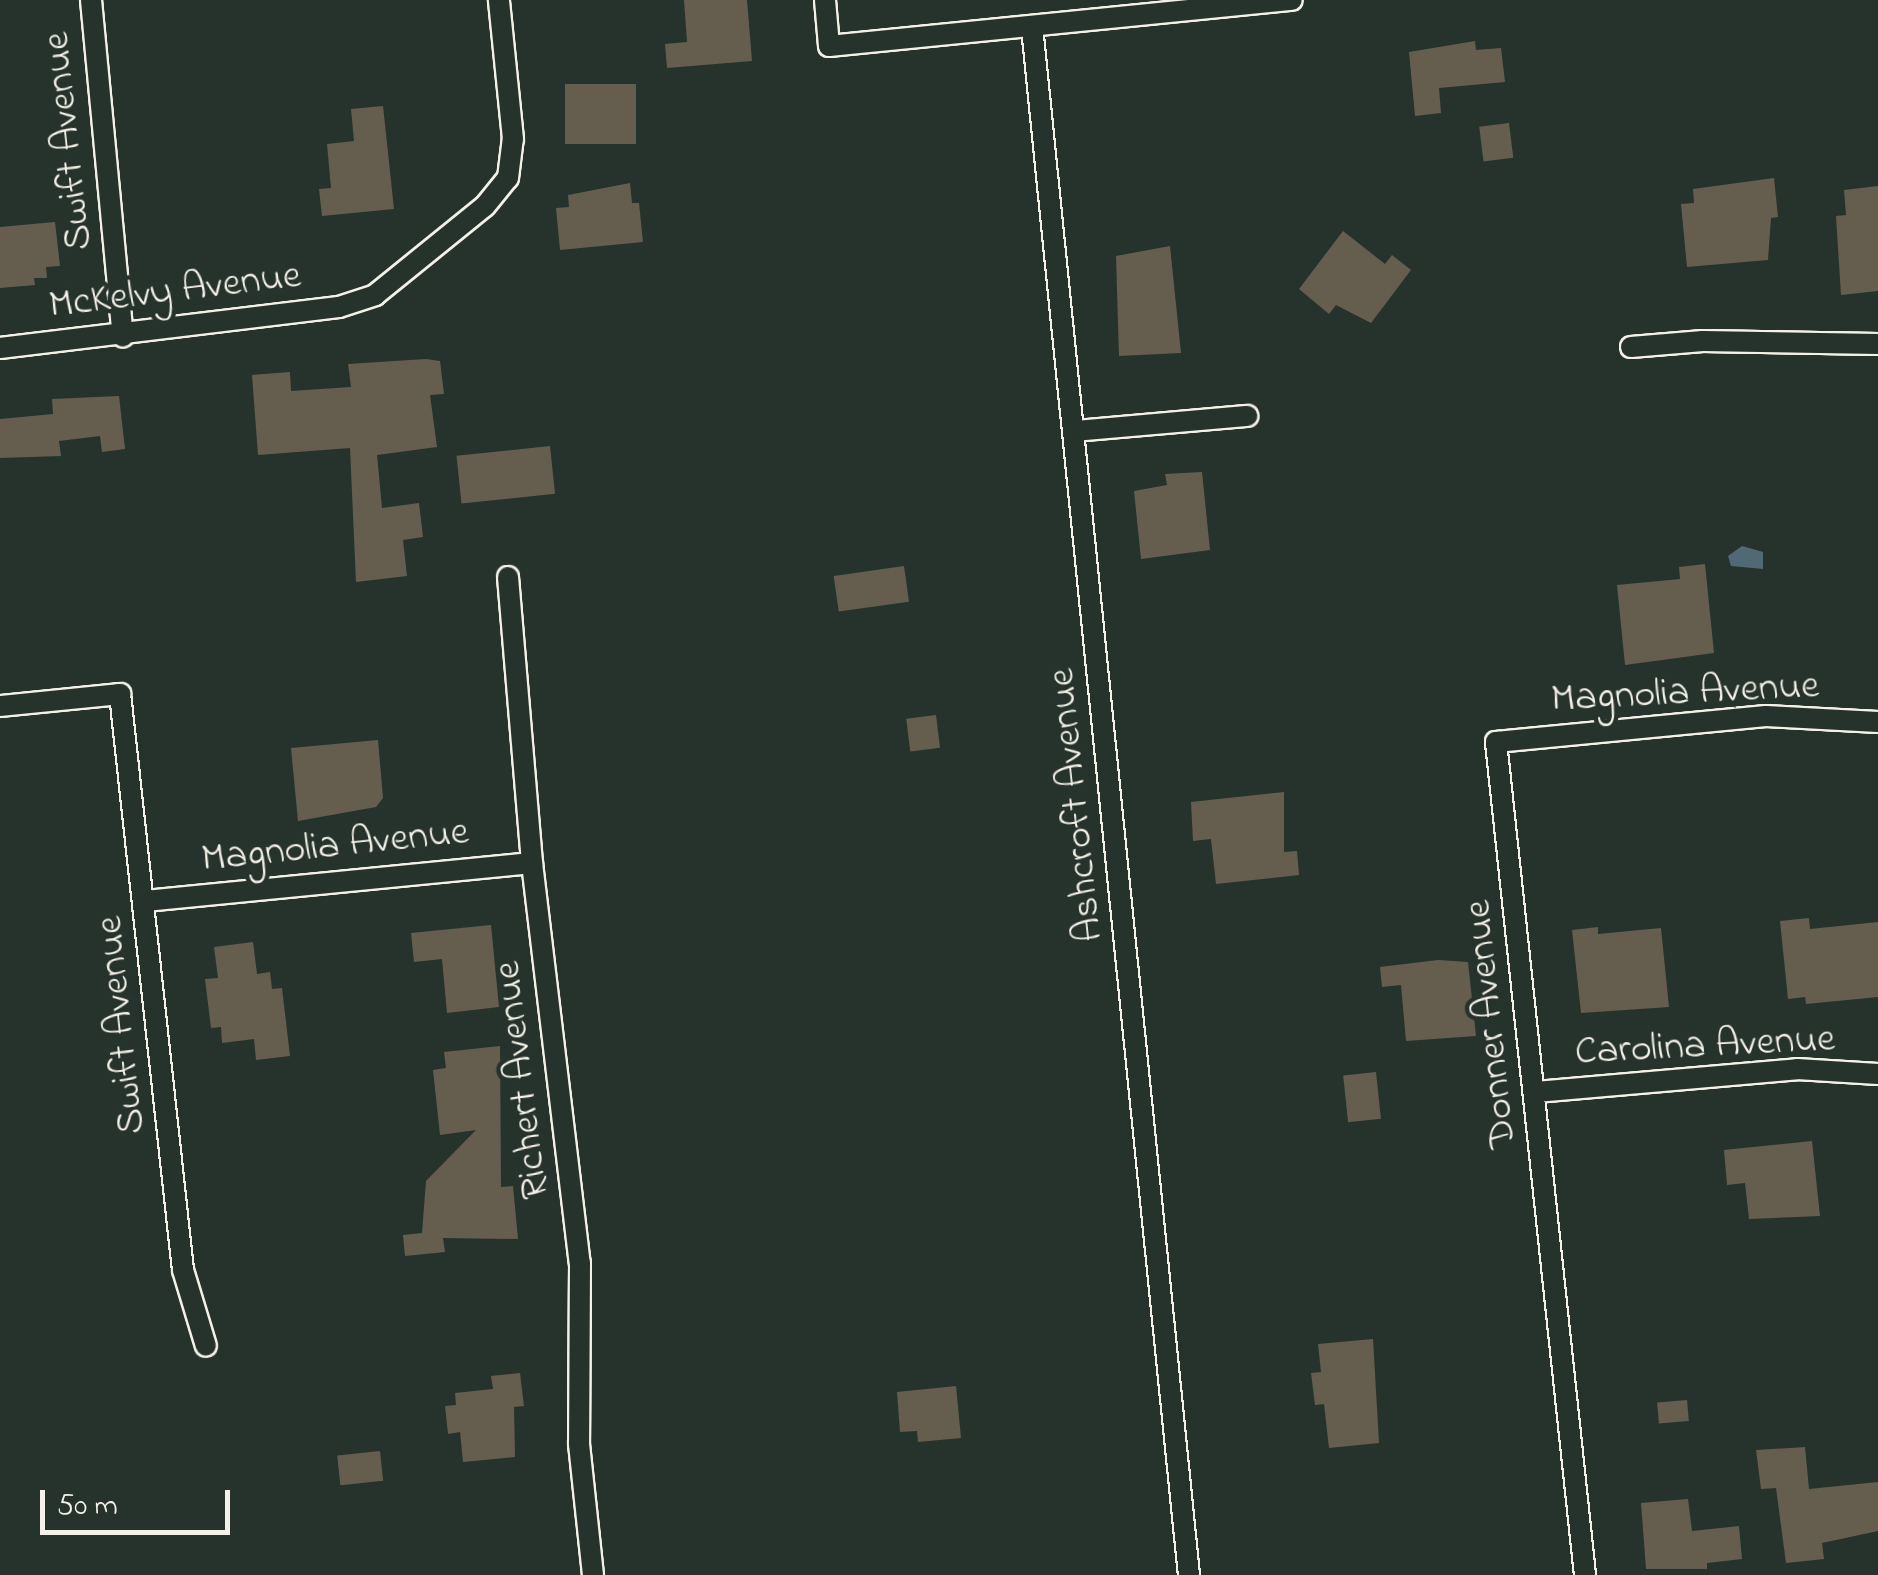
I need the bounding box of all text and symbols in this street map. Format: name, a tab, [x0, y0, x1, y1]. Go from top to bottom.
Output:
street label: Swift Avenue	[34, 30, 104, 252]
street label: McKelvy Avenue	[46, 253, 304, 331]
street label: Magnolia Avenue	[1550, 663, 1820, 725]
street label: Ashcroft Avenue	[1039, 666, 1115, 944]
street label: Magnolia Avenue	[199, 809, 471, 885]
street label: Donner Avenue	[1455, 897, 1529, 1151]
street label: Swift Avenue	[87, 914, 157, 1136]
street label: Richert Avenue	[485, 958, 561, 1202]
street label: Carolina Avenue	[1574, 1016, 1836, 1078]
scale bar	[45, 1470, 235, 1532]
text: 50 m	[57, 1485, 118, 1529]

